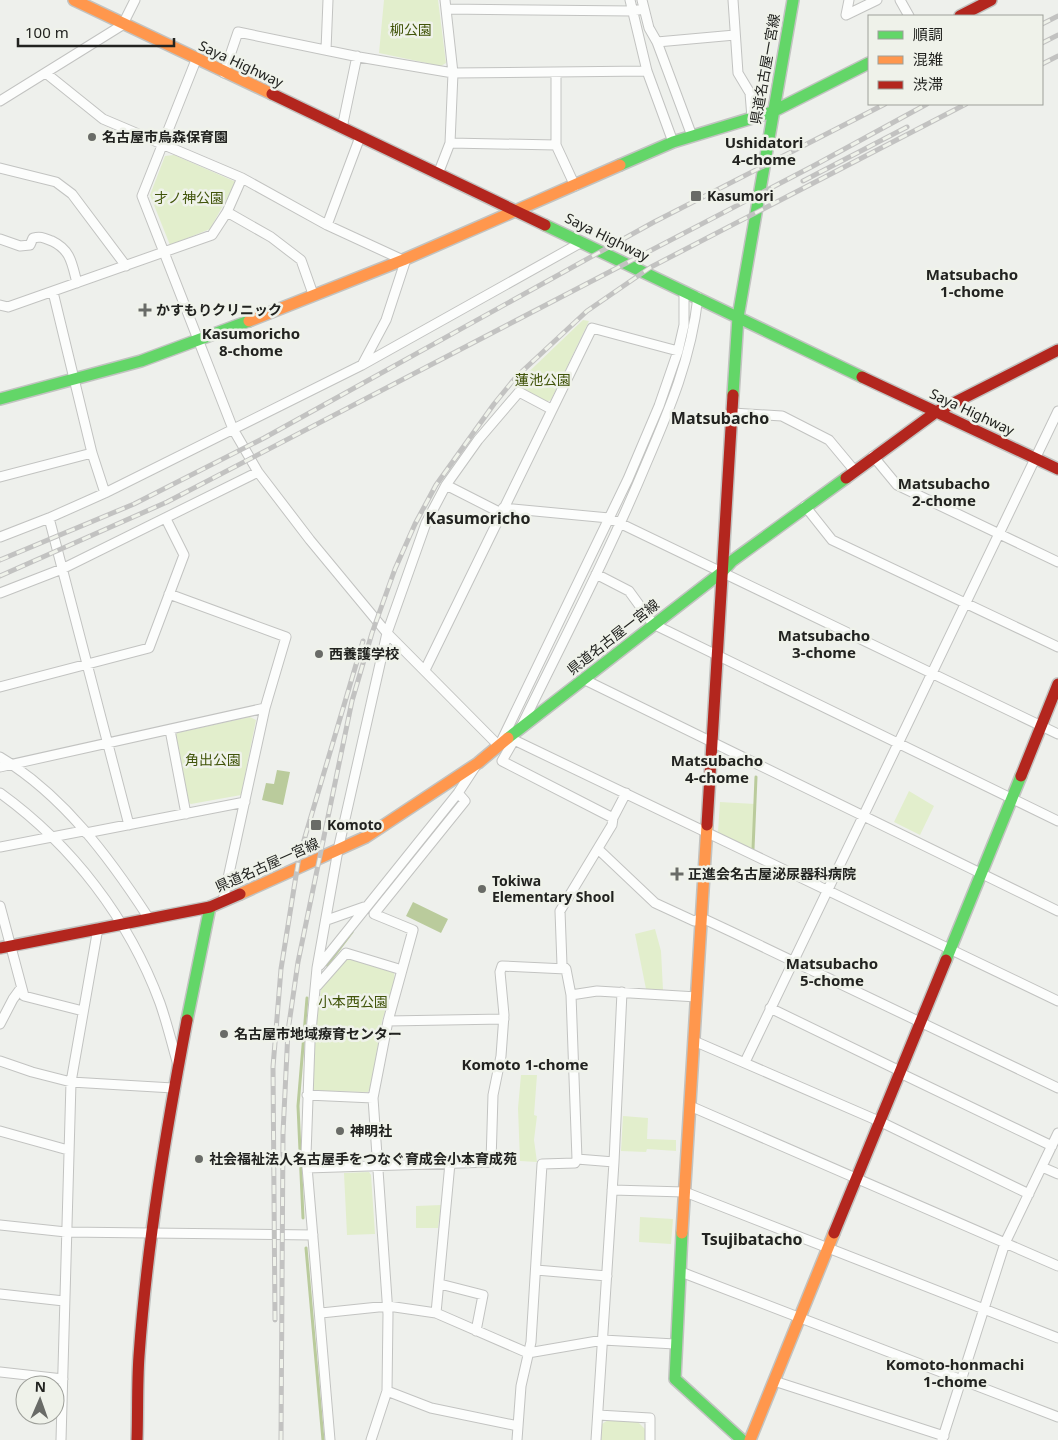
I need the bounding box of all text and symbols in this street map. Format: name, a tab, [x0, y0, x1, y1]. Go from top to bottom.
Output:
street label: 県道名古屋一宮線	[745, 12, 784, 126]
scale bar	[18, 15, 174, 47]
legend	[868, 15, 1043, 105]
park label: 柳公園	[390, 20, 432, 39]
text: 100 m	[25, 22, 69, 42]
text: 順調	[913, 24, 943, 44]
street label: Saya Highway	[196, 36, 287, 92]
text: 混雑	[913, 49, 943, 69]
text: 渋滞	[913, 74, 943, 94]
place label: 名古屋市烏森保育園	[102, 127, 228, 146]
marker: 名古屋市烏森保育園	[86, 131, 98, 143]
district label: Ushidatori 4-chome	[725, 132, 803, 169]
place label: Kasumori	[707, 186, 774, 205]
park label: 才ノ神公園	[154, 188, 224, 207]
marker: Kasumori	[689, 189, 703, 203]
street label: Saya Highway	[562, 208, 653, 266]
district label: Matsubacho 1-chome	[926, 264, 1018, 301]
place label: かすもりクリニック	[156, 300, 282, 319]
marker: かすもりクリニック	[138, 303, 152, 317]
district label: Kasumoricho 8-chome	[202, 323, 300, 360]
park label: 蓮池公園	[515, 370, 571, 389]
street label: Saya Highway	[927, 384, 1018, 440]
district label: Matsubacho	[671, 407, 769, 429]
district label: Matsubacho 2-chome	[898, 473, 990, 510]
district label: Kasumoricho	[426, 507, 530, 529]
street label: 県道名古屋一宮線	[563, 595, 663, 679]
district label: Matsubacho 3-chome	[778, 625, 870, 662]
place label: 西養護学校	[329, 644, 399, 663]
marker: 西養護学校	[313, 648, 325, 660]
park label: 角出公園	[185, 750, 241, 769]
district label: Matsubacho 4-chome	[671, 750, 763, 787]
place label: Komoto	[327, 815, 383, 834]
marker: Komoto	[309, 818, 323, 832]
street label: 県道名古屋一宮線	[212, 833, 322, 896]
place label: 正進会名古屋泌尿器科病院	[688, 864, 856, 883]
marker: 正進会名古屋泌尿器科病院	[670, 867, 684, 881]
place label: Tokiwa Elementary Shool	[492, 871, 614, 906]
marker: Tokiwa Elementary Shool	[476, 883, 488, 895]
district label: Matsubacho 5-chome	[786, 953, 878, 990]
park label: 小本西公園	[318, 992, 388, 1011]
place label: 名古屋市地域療育センター	[234, 1024, 402, 1043]
marker: 名古屋市地域療育センター	[218, 1028, 230, 1040]
district label: Komoto 1-chome	[462, 1054, 589, 1074]
place label: 神明社	[350, 1121, 392, 1140]
marker: 神明社	[334, 1125, 346, 1137]
place label: 社会福祉法人名古屋手をつなぐ育成会小本育成苑	[209, 1149, 517, 1168]
marker: 社会福祉法人名古屋手をつなぐ育成会小本育成苑	[193, 1153, 205, 1165]
district label: Tsujibatacho	[701, 1228, 803, 1250]
district label: Komoto-honmachi 1-chome	[886, 1354, 1024, 1391]
north arrow	[15, 1375, 65, 1425]
text: N	[34, 1377, 46, 1396]

